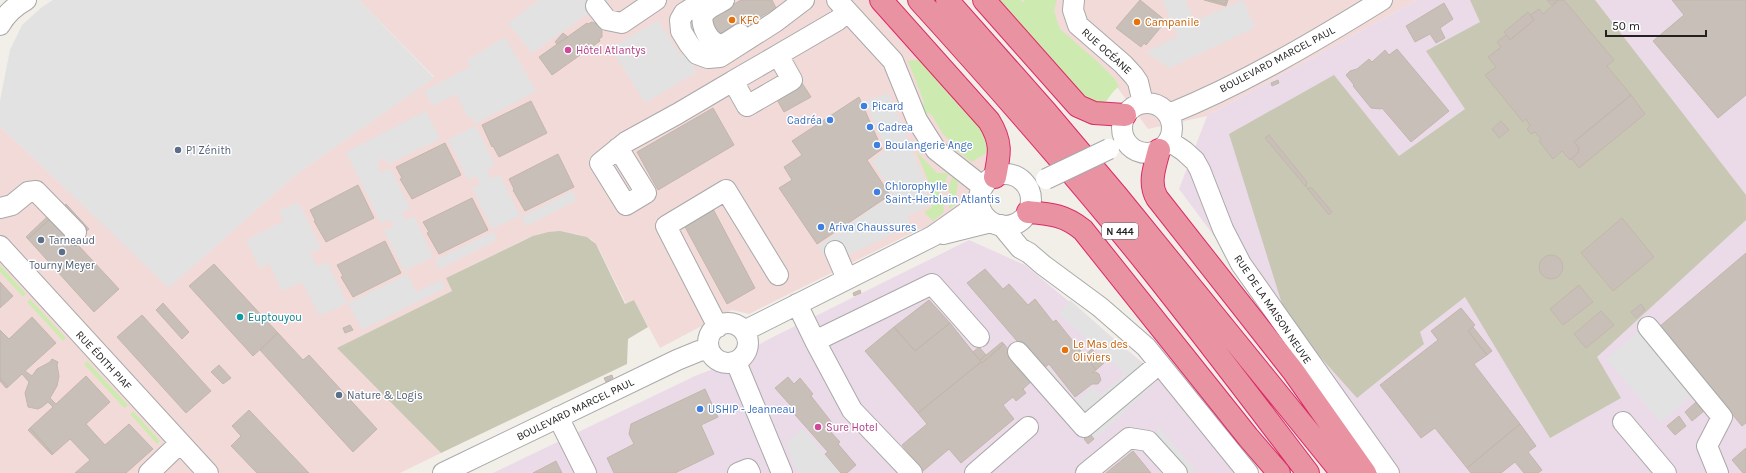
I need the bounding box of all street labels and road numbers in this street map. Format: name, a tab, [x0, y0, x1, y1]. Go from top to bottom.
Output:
street label: BOULEVARD MARCEL PAUL	[1217, 23, 1338, 95]
street label: RUE OCÉANE	[1079, 24, 1136, 77]
road number: N 444	[1102, 223, 1138, 239]
street label: RUE DE LA MAISON NEUVE	[1231, 252, 1314, 366]
street label: RUE ÉDITH PIAF	[73, 327, 136, 393]
street label: BOULEVARD MARCEL PAUL	[515, 375, 637, 443]

